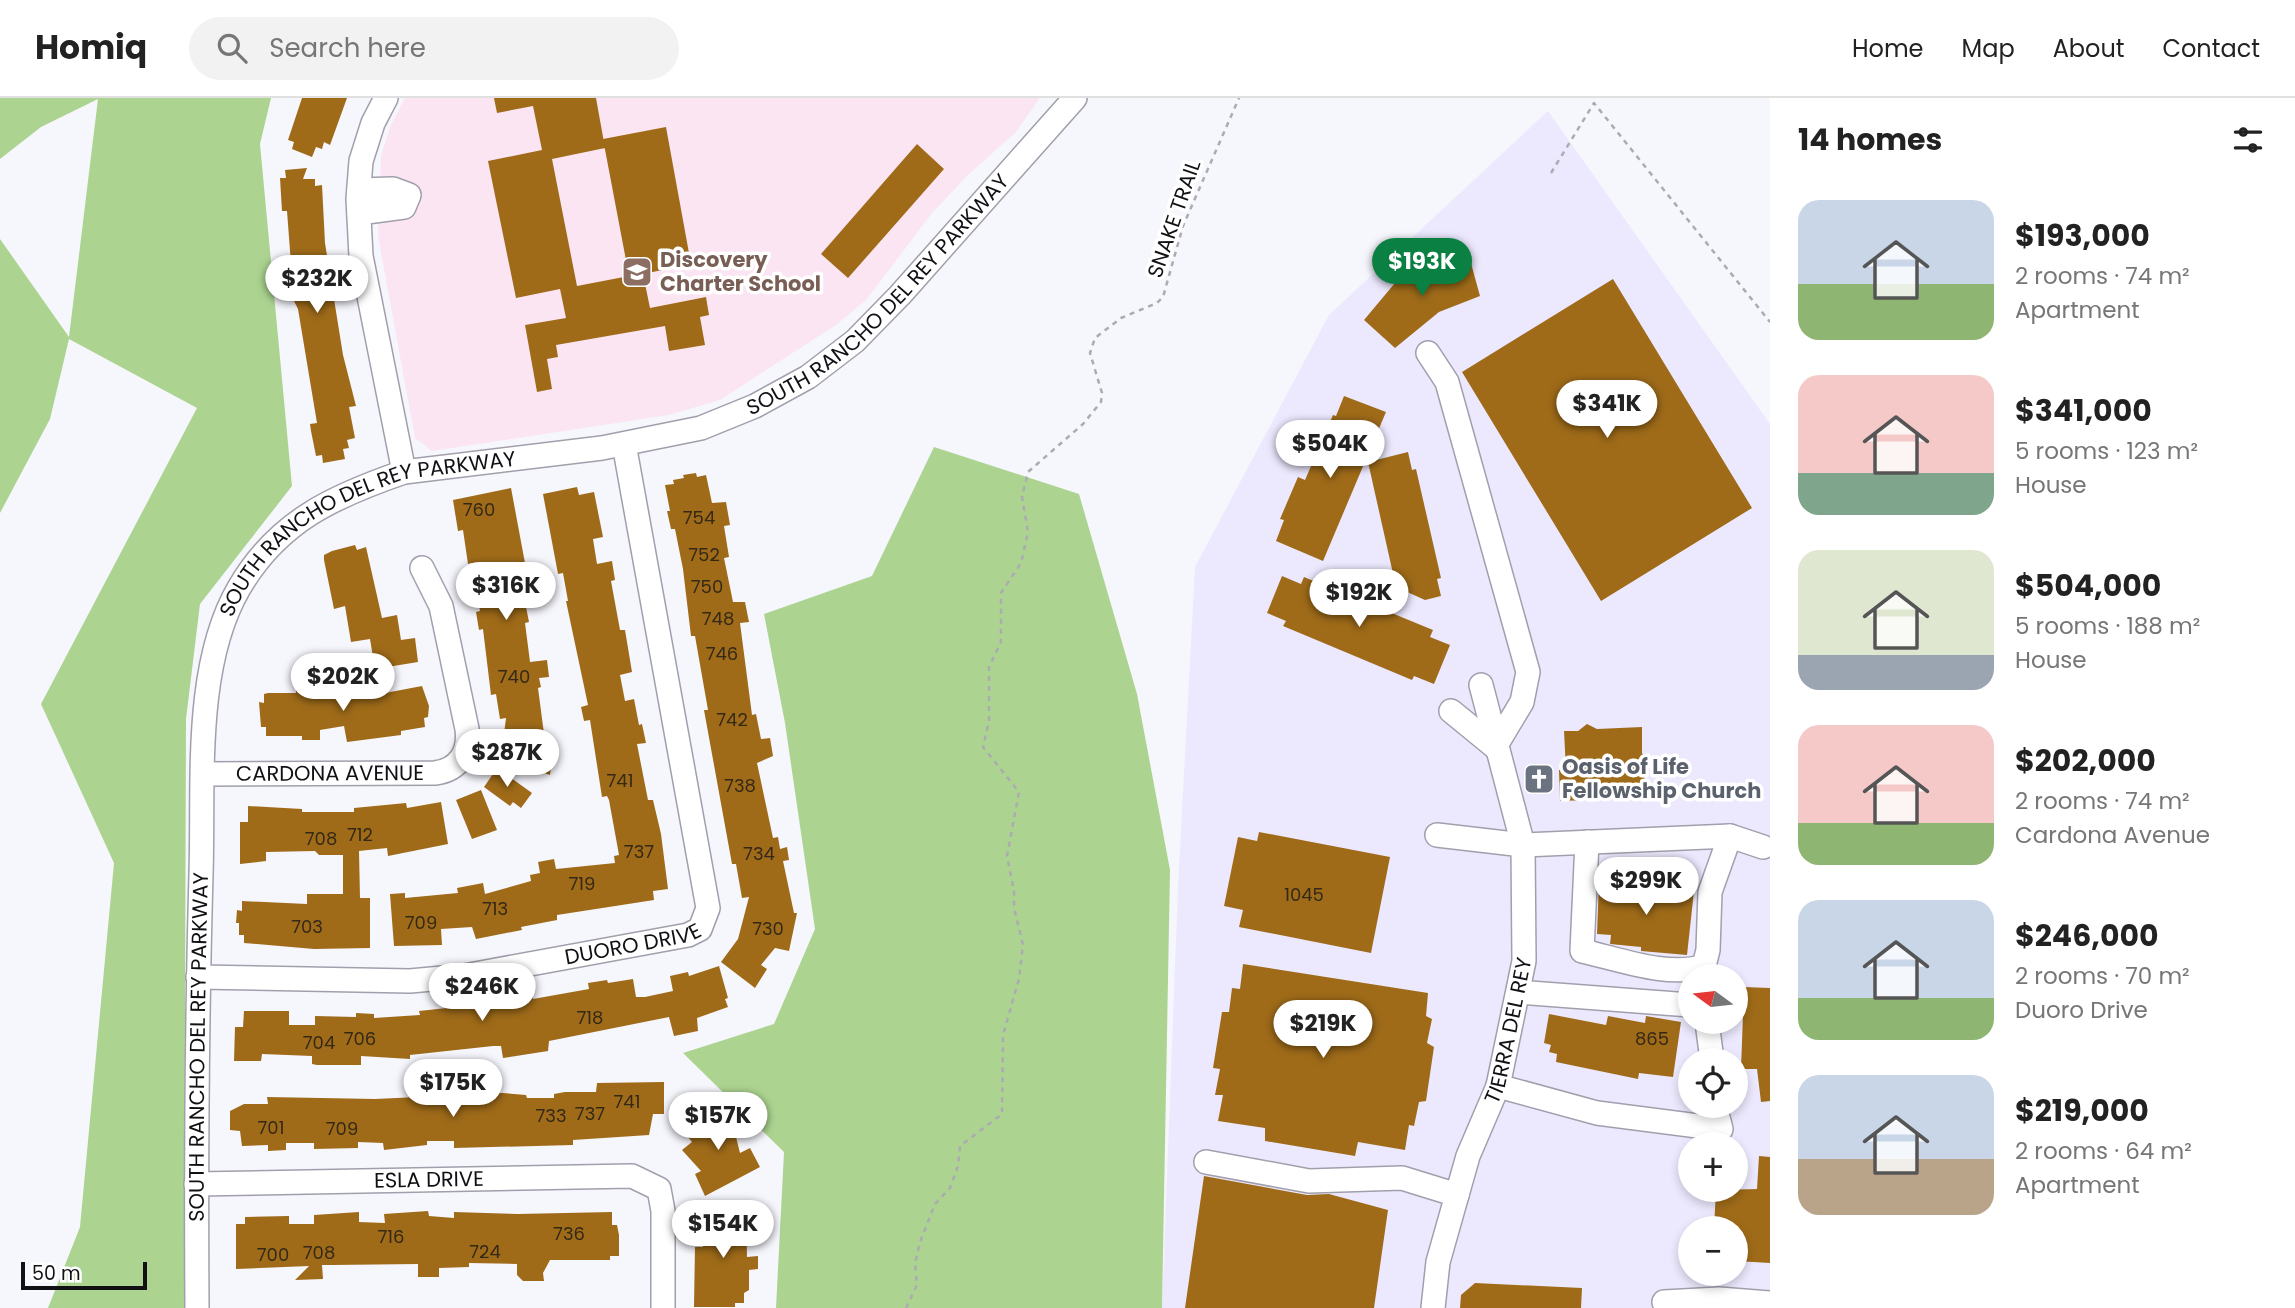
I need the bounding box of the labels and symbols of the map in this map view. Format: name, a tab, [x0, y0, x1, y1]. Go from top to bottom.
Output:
street label: SNAKE TRAIL	[1140, 156, 1207, 282]
street label: SOUTH RANCHO DEL REY PARKWAY	[742, 167, 1015, 422]
pin: $193K	[1373, 238, 1471, 298]
place label: Discovery Charter School	[660, 245, 821, 298]
school or university icon: Discovery Charter School	[620, 255, 654, 289]
pin: $232K	[268, 256, 366, 315]
pin: $341K	[1558, 380, 1656, 440]
pin: $504K	[1281, 420, 1379, 480]
street label: SOUTH RANCHO DEL REY PARKWAY	[212, 444, 517, 621]
house number: 760	[463, 497, 495, 522]
house number: 754	[683, 505, 715, 530]
house number: 752	[688, 542, 720, 567]
pin: $316K	[457, 562, 555, 622]
pin: $192K	[1310, 570, 1408, 629]
house number: 750	[691, 574, 723, 599]
house number: 748	[702, 606, 734, 631]
house number: 746	[706, 641, 738, 666]
pin: $202K	[294, 654, 392, 713]
house number: 740	[498, 664, 530, 689]
house number: 742	[716, 707, 748, 732]
pin: $287K	[458, 730, 556, 789]
place label: Oasis of Life Fellowship Church	[1562, 752, 1761, 805]
street label: CARDONA AVENUE	[236, 758, 424, 788]
church icon: Oasis of Life Fellowship Church	[1522, 762, 1556, 796]
house number: 741	[607, 768, 633, 793]
house number: 738	[724, 773, 756, 798]
house number: 712	[347, 822, 373, 847]
house number: 708	[305, 826, 337, 851]
house number: 737	[624, 839, 654, 864]
house number: 734	[743, 841, 775, 866]
pin: $299K	[1597, 858, 1695, 917]
house number: 719	[569, 871, 595, 896]
street label: SOUTH RANCHO DEL REY PARKWAY	[182, 872, 215, 1222]
house number: 1045	[1284, 882, 1324, 907]
house number: 713	[482, 896, 508, 921]
house number: 709	[405, 910, 437, 935]
house number: 703	[291, 914, 323, 939]
street label: DUORO DRIVE	[562, 916, 706, 971]
house number: 730	[752, 916, 784, 941]
street label: TIERRA DEL REY	[1477, 955, 1538, 1108]
pin: $246K	[433, 964, 531, 1023]
north arrow	[1678, 964, 1748, 1034]
pin: $219K	[1274, 1000, 1372, 1060]
house number: 718	[577, 1005, 603, 1030]
house number: 706	[344, 1026, 376, 1051]
house number: 865	[1635, 1026, 1669, 1051]
house number: 704	[303, 1030, 335, 1055]
pin: $175K	[404, 1060, 502, 1119]
house number: 741	[614, 1089, 640, 1114]
pin: $157K	[669, 1093, 767, 1152]
house number: 737	[575, 1101, 605, 1126]
house number: 733	[535, 1103, 567, 1128]
house number: 701	[258, 1115, 284, 1140]
house number: 709	[326, 1116, 358, 1141]
street label: ESLA DRIVE	[374, 1164, 484, 1195]
pin: $154K	[674, 1200, 772, 1260]
house number: 736	[553, 1221, 585, 1246]
house number: 716	[377, 1224, 405, 1249]
house number: 724	[469, 1239, 501, 1264]
house number: 708	[303, 1240, 335, 1265]
house number: 700	[257, 1242, 289, 1267]
scale bar	[21, 1259, 147, 1291]

